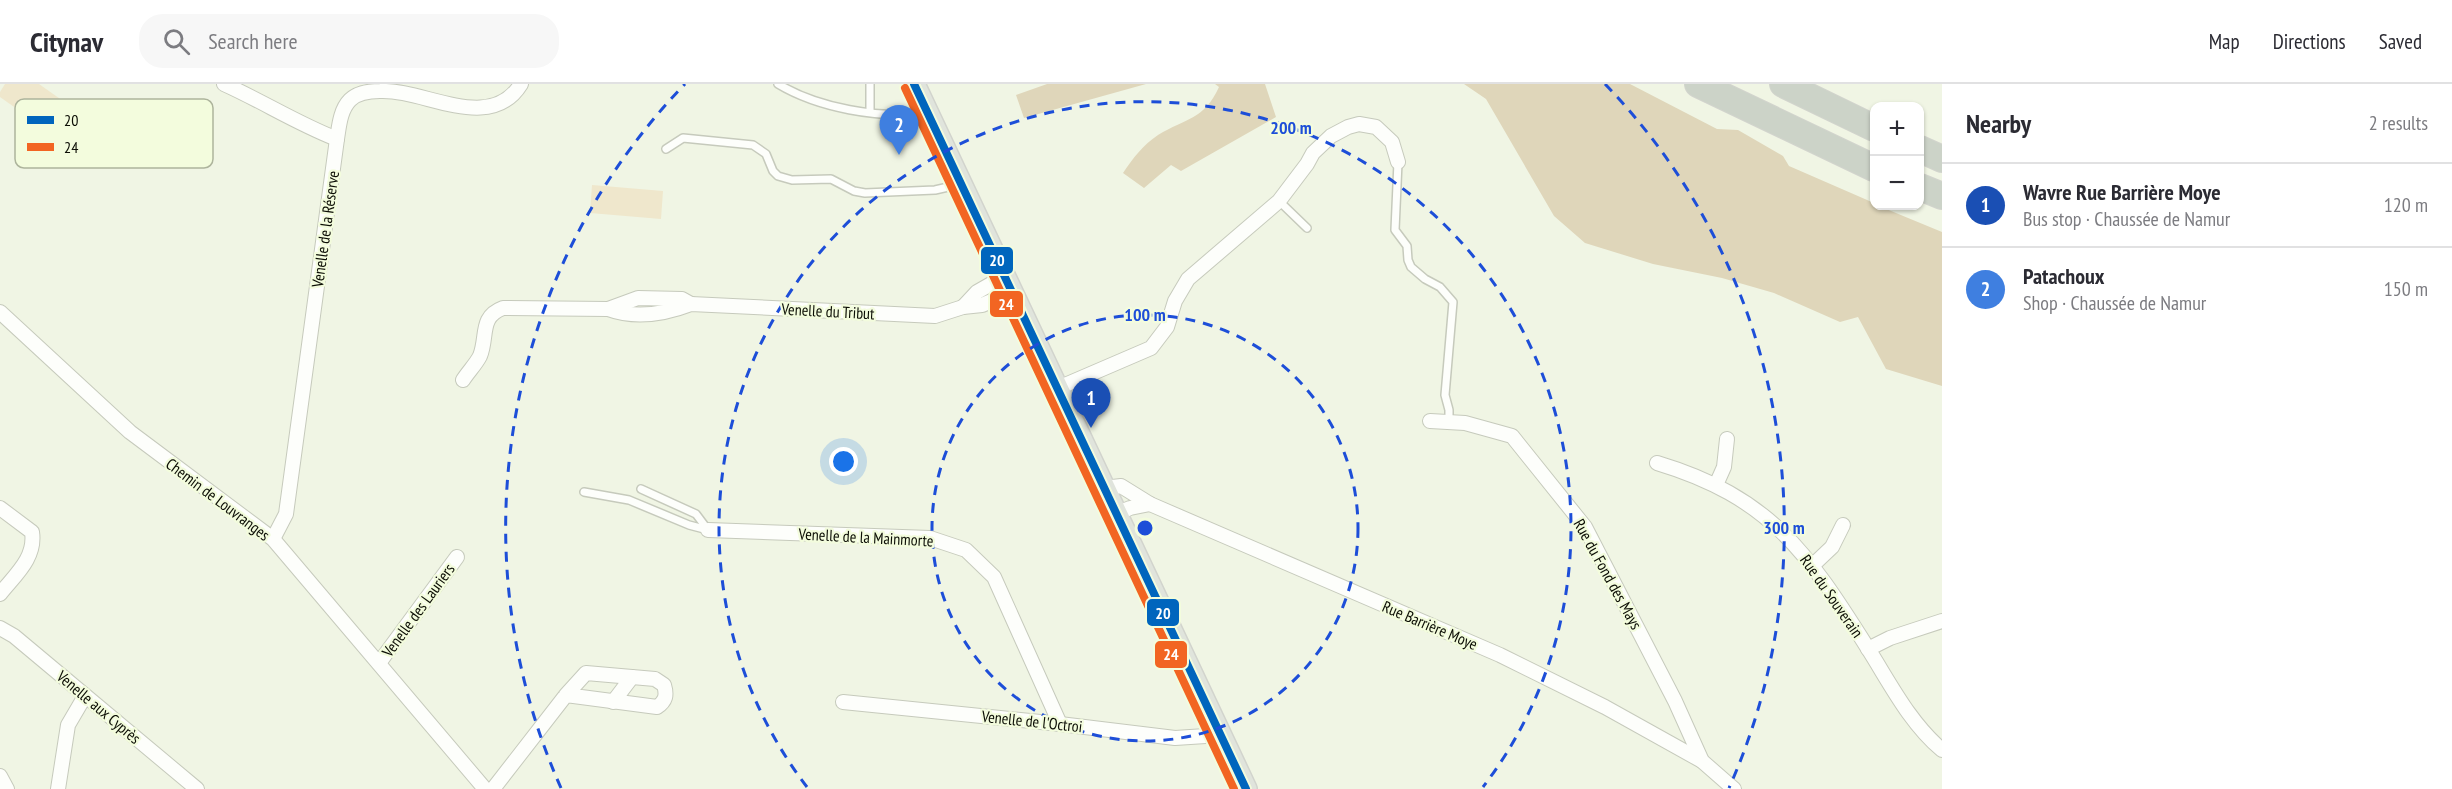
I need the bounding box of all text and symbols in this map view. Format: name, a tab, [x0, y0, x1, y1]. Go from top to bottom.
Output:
search box	[139, 14, 559, 68]
text: Citynav	[30, 23, 103, 60]
icon: search	[160, 25, 193, 58]
text: Search here	[208, 27, 298, 55]
text: Map	[2209, 28, 2240, 55]
text: Directions	[2273, 28, 2346, 55]
text: Saved	[2379, 28, 2422, 55]
legend	[15, 99, 213, 168]
map controls	[1870, 102, 1924, 210]
button: +	[1870, 102, 1924, 156]
pin: 2	[880, 106, 918, 155]
text: Nearby	[1966, 107, 2031, 140]
text: 20	[64, 110, 78, 130]
text: 2 results	[2369, 110, 2428, 136]
text: 200 m	[1270, 116, 1312, 139]
text: 24	[64, 137, 78, 157]
button: −	[1870, 156, 1924, 210]
street label: Venelle de la Réserve	[307, 169, 343, 290]
text: Wavre Rue Barrière Moye	[2023, 178, 2221, 206]
text: 1	[1981, 192, 1990, 218]
text: 120 m	[2384, 192, 2428, 218]
text: Bus stop · Chaussée de Namur	[2023, 206, 2230, 232]
line badge: 20	[980, 246, 1014, 275]
text: 20	[989, 250, 1005, 270]
text: Patachoux	[2023, 262, 2104, 290]
text: 2	[1981, 276, 1990, 302]
text: 150 m	[2384, 276, 2428, 302]
line badge: 24	[989, 290, 1024, 318]
text: Shop · Chaussée de Namur	[2023, 290, 2206, 316]
text: 24	[998, 294, 1014, 314]
street label: Venelle du Tribut	[780, 299, 876, 323]
text: 100 m	[1124, 303, 1166, 326]
pin: 1	[1072, 378, 1110, 428]
your location	[829, 447, 858, 476]
street label: Chemin de Louvranges	[162, 453, 274, 545]
street label: Rue du Fond des Mays	[1569, 515, 1647, 633]
text: 300 m	[1763, 516, 1805, 539]
centre of rings	[1135, 518, 1155, 538]
street label: Venelle de la Mainmorte	[797, 523, 934, 551]
street label: Rue du Souverain	[1796, 551, 1868, 641]
street label: Venelle des Lauriers	[377, 559, 459, 661]
street label: Rue Barrière Moye	[1379, 596, 1481, 654]
line badge: 20	[1146, 598, 1180, 627]
text: 20	[1155, 603, 1171, 623]
line badge: 24	[1154, 640, 1188, 669]
text: 24	[1163, 644, 1179, 664]
street label: Venelle aux Cyprès	[52, 665, 145, 748]
street label: Venelle de l'Octroi	[980, 706, 1083, 736]

